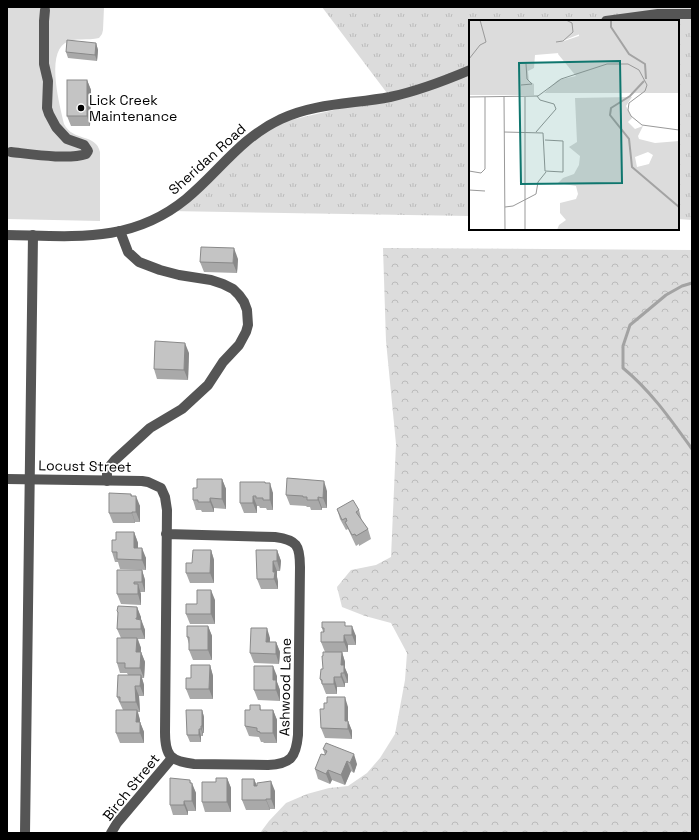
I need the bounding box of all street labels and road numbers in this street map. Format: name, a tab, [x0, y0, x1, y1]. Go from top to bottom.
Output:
street label: Sheridan Road	[165, 120, 249, 198]
street label: Locust Street	[38, 456, 132, 476]
street label: Ashwood Lane	[275, 638, 295, 736]
street label: Birch Street	[99, 750, 163, 824]

